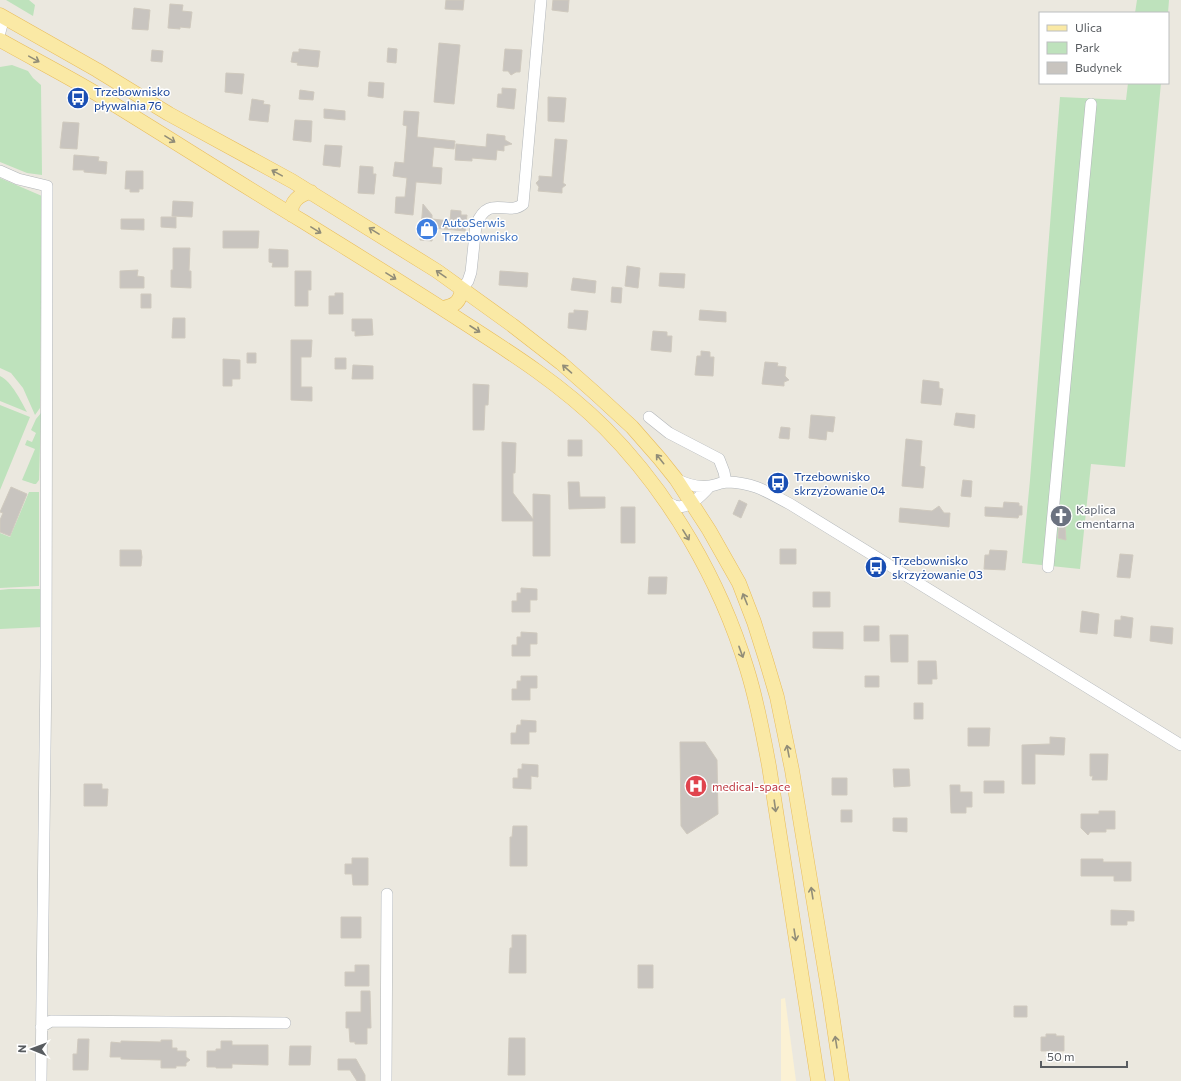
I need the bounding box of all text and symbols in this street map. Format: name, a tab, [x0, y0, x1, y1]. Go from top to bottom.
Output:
legend	[1039, 12, 1169, 84]
text: Ulica	[1075, 20, 1102, 34]
text: Park	[1075, 40, 1101, 54]
one-way arrow	[28, 55, 40, 63]
text: Budynek	[1075, 60, 1123, 74]
place label: Trzebownisko pływalnia 76	[94, 84, 170, 112]
bus stop icon: Trzebownisko pływalnia 76	[65, 85, 91, 111]
one-way arrow	[164, 135, 176, 143]
one-way arrow	[272, 168, 284, 176]
place label: AutoSerwis Trzebownisko	[442, 215, 518, 243]
shop icon: AutoSerwis Trzebownisko	[414, 216, 440, 242]
one-way arrow	[310, 226, 322, 234]
one-way arrow	[369, 227, 380, 236]
one-way arrow	[436, 270, 447, 278]
one-way arrow	[385, 272, 396, 280]
one-way arrow	[469, 326, 481, 334]
one-way arrow	[562, 364, 573, 373]
one-way arrow	[656, 454, 665, 465]
place label: Trzebownisko skrzyżowanie 04	[794, 469, 885, 497]
bus stop icon: Trzebownisko skrzyżowanie 04	[765, 470, 791, 496]
place label: Kaplica cmentarna	[1076, 502, 1135, 530]
church icon: Kaplica cmentarna	[1048, 503, 1074, 529]
one-way arrow	[683, 529, 691, 541]
place label: Trzebownisko skrzyżowanie 03	[892, 553, 983, 581]
bus stop icon: Trzebownisko skrzyżowanie 03	[863, 554, 889, 580]
one-way arrow	[741, 594, 748, 606]
one-way arrow	[738, 646, 745, 659]
one-way arrow	[784, 745, 792, 758]
hospital icon: medical-space	[683, 773, 709, 799]
place label: medical-space	[712, 779, 790, 793]
one-way arrow	[771, 799, 779, 812]
one-way arrow	[808, 887, 816, 900]
one-way arrow	[791, 928, 799, 941]
north arrow	[12, 1029, 52, 1069]
one-way arrow	[832, 1036, 840, 1049]
scale bar	[1041, 1043, 1127, 1069]
text: N	[15, 1045, 28, 1053]
text: 50 m	[1047, 1049, 1075, 1063]

